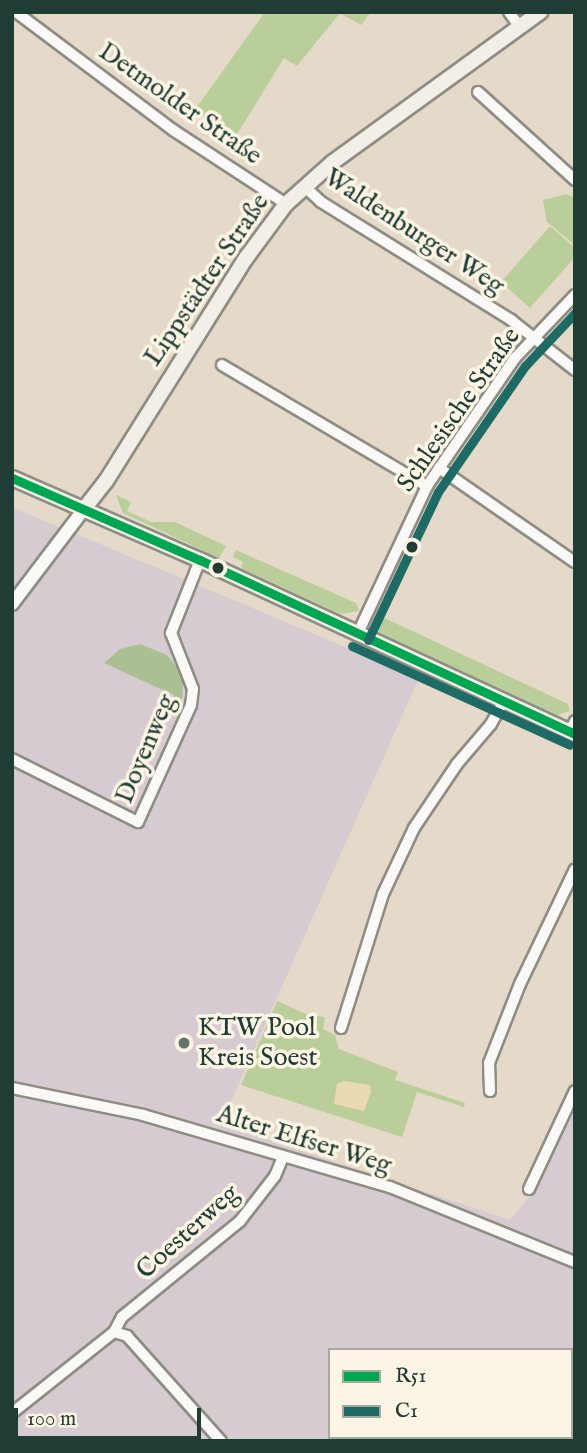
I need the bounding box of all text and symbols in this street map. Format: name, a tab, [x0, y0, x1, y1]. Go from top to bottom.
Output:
street label: Detmolder Straße	[92, 36, 268, 172]
street label: Waldenburger Weg	[318, 162, 510, 302]
street label: Lippstädter Straße	[138, 188, 276, 372]
street label: Schlesische Straße	[391, 322, 527, 498]
unlabelled marker	[405, 540, 419, 554]
unlabelled marker	[211, 561, 225, 575]
street label: Doyenweg	[109, 690, 183, 808]
place label: KTW Pool Kreis Soest	[198, 1012, 317, 1074]
marker: KTW Pool Kreis Soest	[176, 1035, 192, 1051]
street label: Alter Elfser Weg	[213, 1099, 395, 1181]
street label: Coesterweg	[130, 1178, 246, 1286]
legend	[328, 1348, 573, 1439]
text: R51	[395, 1363, 426, 1390]
scale bar	[18, 1394, 205, 1438]
text: C1	[395, 1398, 418, 1425]
text: 100 m	[27, 1406, 76, 1433]

